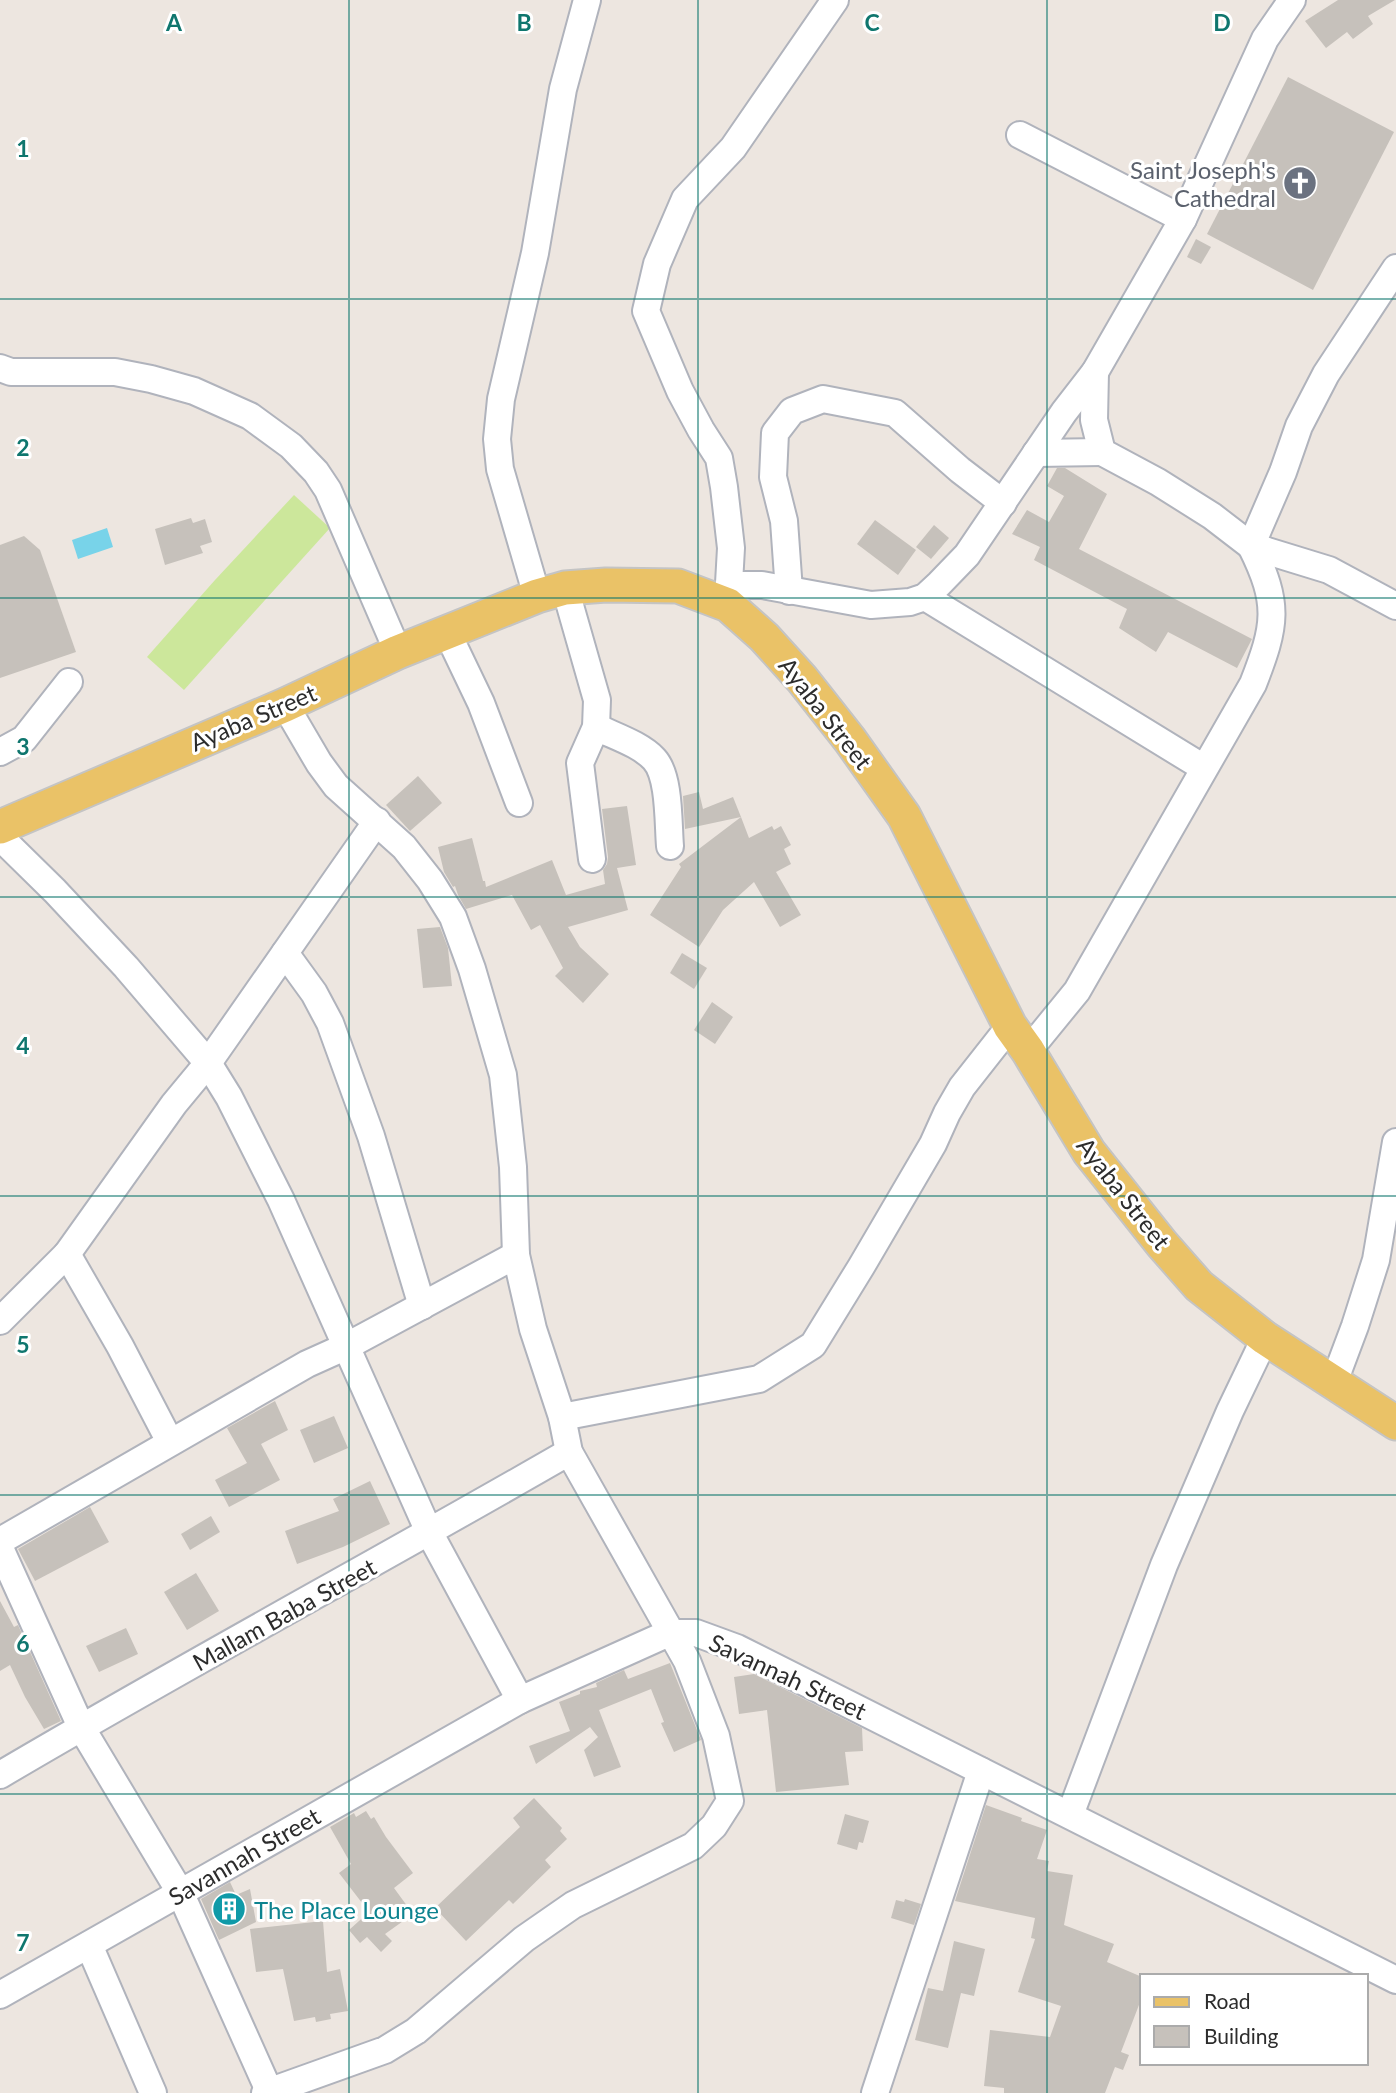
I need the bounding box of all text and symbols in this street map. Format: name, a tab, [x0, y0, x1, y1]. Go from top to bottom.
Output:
text: A	[165, 8, 183, 36]
text: B	[516, 8, 532, 36]
text: C	[864, 8, 880, 36]
text: D	[1213, 8, 1231, 36]
text: 1	[16, 134, 30, 162]
place label: Saint Joseph's Cathedral	[1130, 155, 1276, 212]
church icon: Saint Joseph's Cathedral	[1281, 164, 1319, 202]
text: 2	[16, 433, 30, 461]
street label: Ayaba Street	[773, 651, 879, 775]
street label: Ayaba Street	[186, 677, 321, 757]
text: 3	[16, 732, 30, 760]
text: 4	[16, 1031, 30, 1059]
street label: Ayaba Street	[1071, 1131, 1177, 1255]
text: 5	[16, 1330, 30, 1358]
street label: Mallam Baba Street	[187, 1551, 381, 1676]
street label: Savannah Street	[705, 1627, 872, 1725]
text: 6	[16, 1629, 30, 1657]
street label: Savannah Street	[163, 1801, 325, 1911]
building icon: The Place Lounge	[210, 1890, 248, 1928]
place label: The Place Lounge	[254, 1895, 439, 1924]
text: 7	[16, 1928, 30, 1956]
legend	[1140, 1974, 1368, 2065]
text: Road	[1204, 1988, 1251, 2013]
text: Building	[1204, 2023, 1279, 2048]

